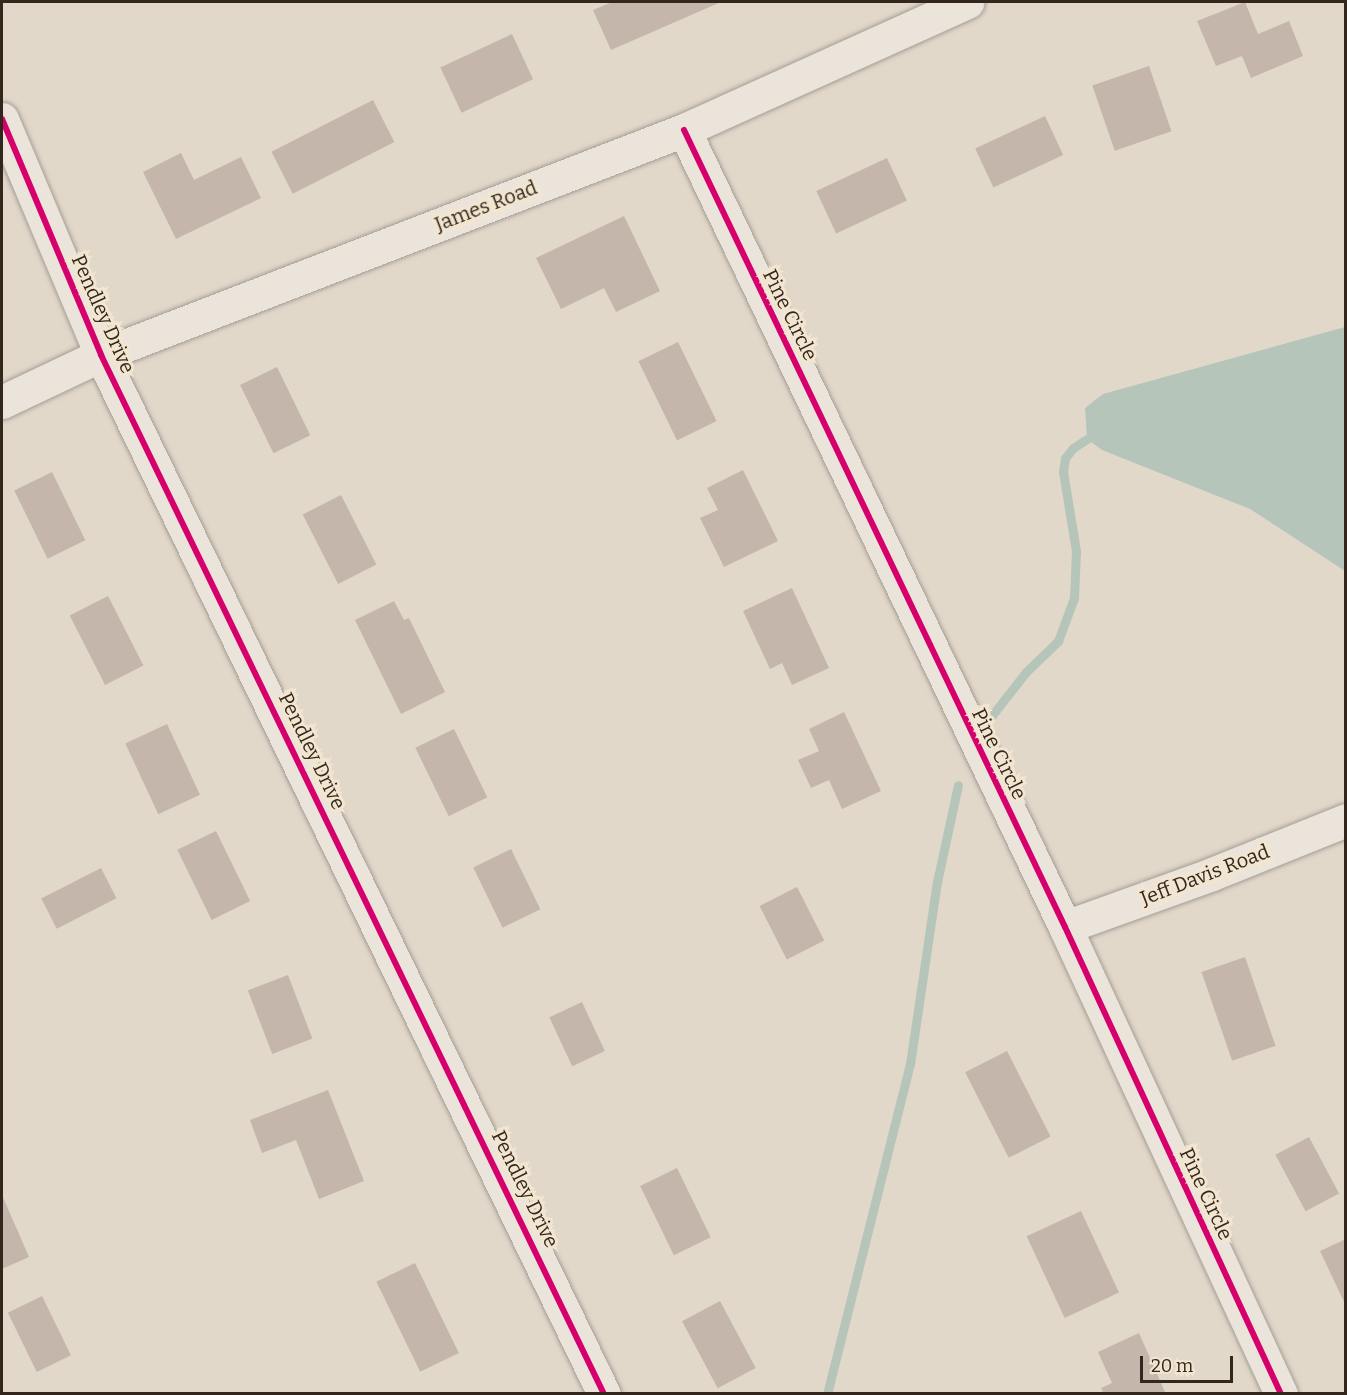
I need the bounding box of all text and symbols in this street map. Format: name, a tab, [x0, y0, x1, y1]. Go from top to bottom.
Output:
street label: James Road	[431, 175, 541, 237]
street label: Pendley Drive	[66, 251, 140, 377]
street label: Pine Circle	[758, 265, 822, 365]
street label: Pendley Drive	[273, 689, 351, 813]
street label: Pine Circle	[967, 704, 1031, 804]
street label: Jeff Davis Road	[1137, 839, 1273, 911]
street label: Pendley Drive	[486, 1127, 564, 1251]
street label: Pine Circle	[1174, 1144, 1238, 1244]
scale bar	[1143, 1344, 1236, 1382]
text: 20 m	[1151, 1355, 1193, 1377]

